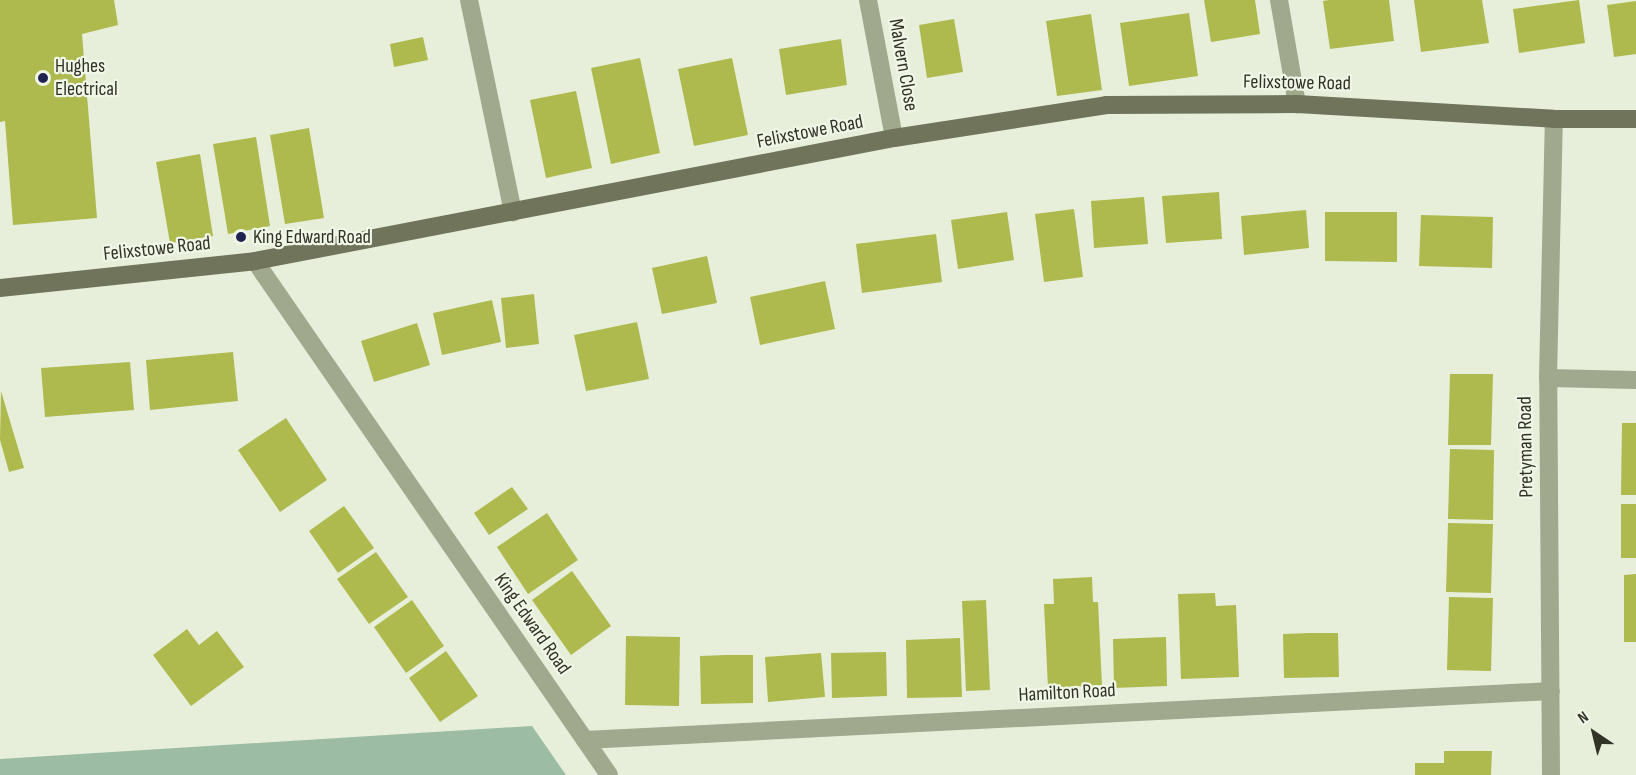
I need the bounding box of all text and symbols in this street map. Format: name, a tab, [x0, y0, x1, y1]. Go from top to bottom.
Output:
street label: Malvern Close	[883, 17, 923, 113]
place label: Hughes Electrical	[55, 54, 118, 101]
street label: Felixstowe Road	[1243, 70, 1351, 96]
marker: Hughes Electrical	[36, 71, 50, 85]
street label: Felixstowe Road	[755, 110, 865, 154]
place label: King Edward Road	[253, 225, 371, 249]
marker: King Edward Road	[234, 230, 248, 244]
street label: Felixstowe Road	[102, 231, 212, 267]
street label: Pretyman Road	[1513, 396, 1539, 498]
street label: King Edward Road	[488, 569, 576, 679]
street label: Hamilton Road	[1018, 678, 1116, 708]
north arrow	[1564, 703, 1624, 763]
text: N	[1574, 708, 1592, 728]

